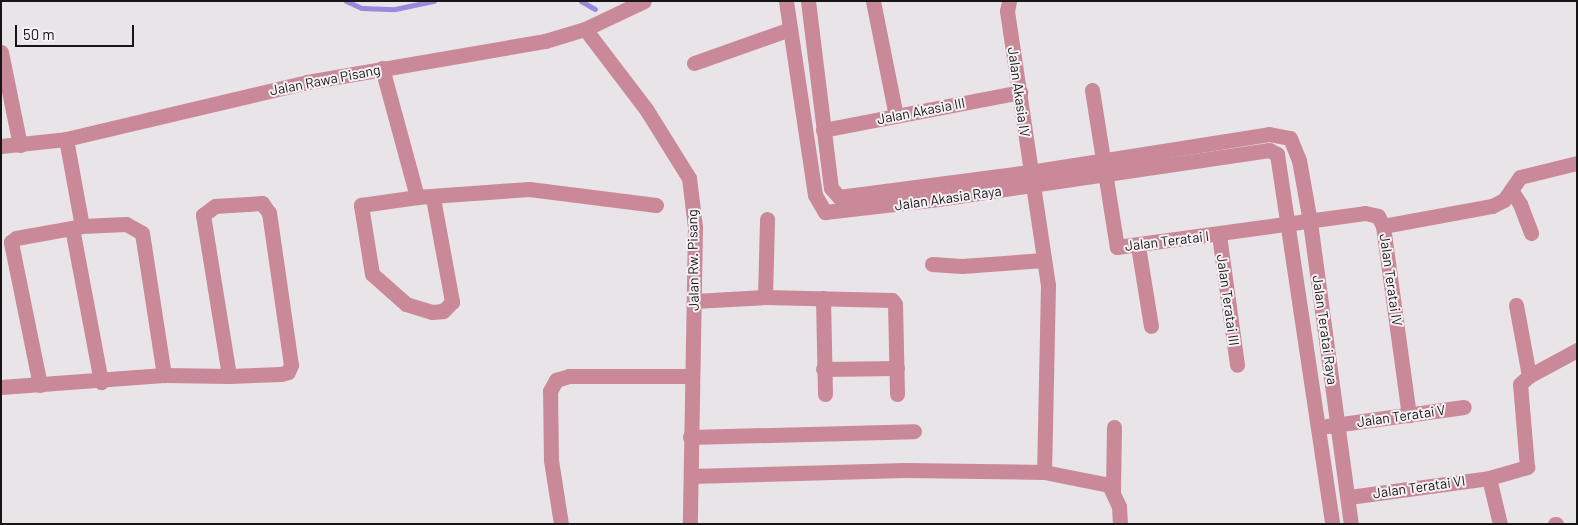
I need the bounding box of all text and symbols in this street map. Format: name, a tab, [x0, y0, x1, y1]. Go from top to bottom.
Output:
scale bar	[18, 15, 136, 47]
text: 50 m	[23, 25, 55, 43]
street label: Jalan Akasia IV	[1004, 46, 1034, 138]
street label: Jalan Rawa Pisang	[268, 61, 382, 99]
street label: Jalan Akasia III	[875, 94, 967, 128]
street label: Jalan Akasia Raya	[893, 182, 1003, 214]
street label: Jalan Rw. Pisang	[684, 209, 702, 311]
street label: Jalan Teratai I	[1124, 227, 1210, 255]
street label: Jalan Teratai IV	[1376, 233, 1406, 327]
street label: Jalan Teratai III	[1213, 253, 1243, 347]
street label: Jalan Teratai Raya	[1309, 274, 1341, 386]
street label: Jalan Teratai V	[1356, 401, 1446, 431]
street label: Jalan Teratai VI	[1372, 472, 1466, 502]

